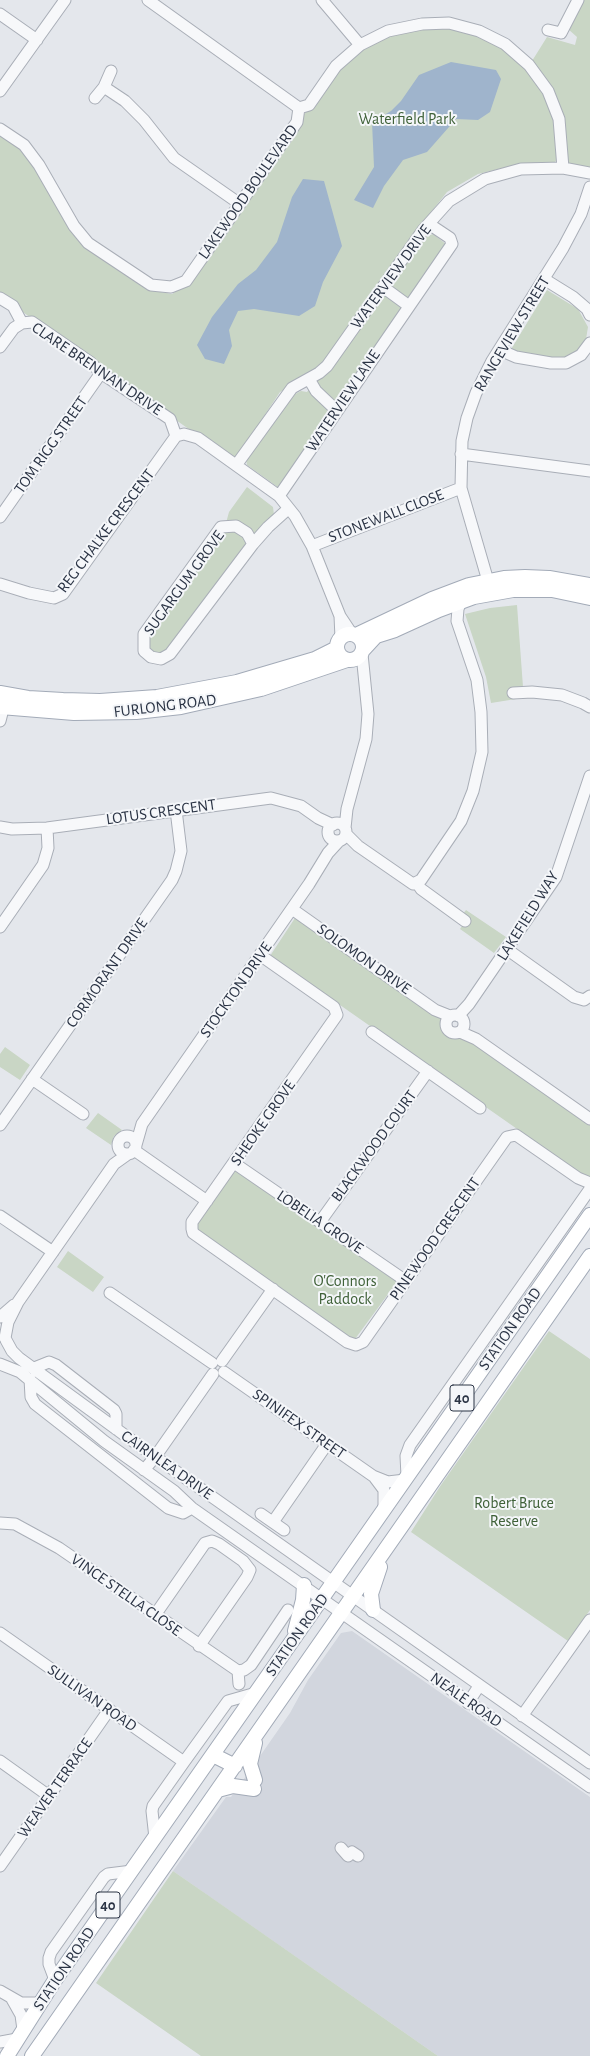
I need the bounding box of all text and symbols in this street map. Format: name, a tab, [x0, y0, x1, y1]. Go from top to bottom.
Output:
park label: Waterfield Park	[359, 109, 455, 129]
street label: LAKEWOOD BOULEVARD	[194, 121, 302, 263]
street label: WATERVIEW DRIVE	[347, 221, 435, 333]
street label: RANGEVIEW STREET	[470, 273, 554, 395]
street label: CLARE BRENNAN DRIVE	[28, 318, 166, 420]
street label: WATERVIEW LANE	[302, 346, 384, 456]
street label: TOM RIGG STREET	[10, 393, 92, 497]
street label: REG CHALKE CRESCENT	[53, 465, 159, 597]
street label: STONEWALL CLOSE	[325, 485, 447, 547]
street label: SUGARGUM GROVE	[139, 527, 229, 639]
street label: FURLONG ROAD	[113, 690, 217, 722]
street label: LOTUS CRESCENT	[105, 795, 217, 829]
street label: LAKEFIELD WAY	[493, 868, 563, 964]
street label: CORMORANT DRIVE	[62, 914, 152, 1032]
street label: SOLOMON DRIVE	[313, 920, 415, 998]
street label: STOCKTON DRIVE	[196, 938, 276, 1042]
street label: SHEOKE GROVE	[226, 1076, 300, 1170]
street label: BLACKWOOD COURT	[327, 1086, 421, 1206]
street label: PINEWOOD CRESCENT	[385, 1174, 485, 1304]
street label: LOBELIA GROVE	[273, 1186, 367, 1258]
park label: O'Connors Paddock	[313, 1271, 377, 1309]
street label: STATION ROAD	[474, 1284, 546, 1374]
street label: SPINIFEX STREET	[249, 1385, 349, 1463]
road number: 40	[450, 1385, 474, 1411]
street label: CAIRNLEA DRIVE	[117, 1426, 217, 1504]
park label: Robert Bruce Reserve	[474, 1493, 554, 1531]
street label: VINCE STELLA CLOSE	[67, 1550, 185, 1640]
street label: STATION ROAD	[261, 1590, 333, 1680]
street label: SULLIVAN ROAD	[44, 1660, 140, 1736]
street label: NEALE ROAD	[426, 1668, 506, 1732]
street label: WEAVER TERRACE	[13, 1734, 97, 1842]
road number: 40	[96, 1892, 120, 1918]
street label: STATION ROAD	[29, 1924, 99, 2014]

